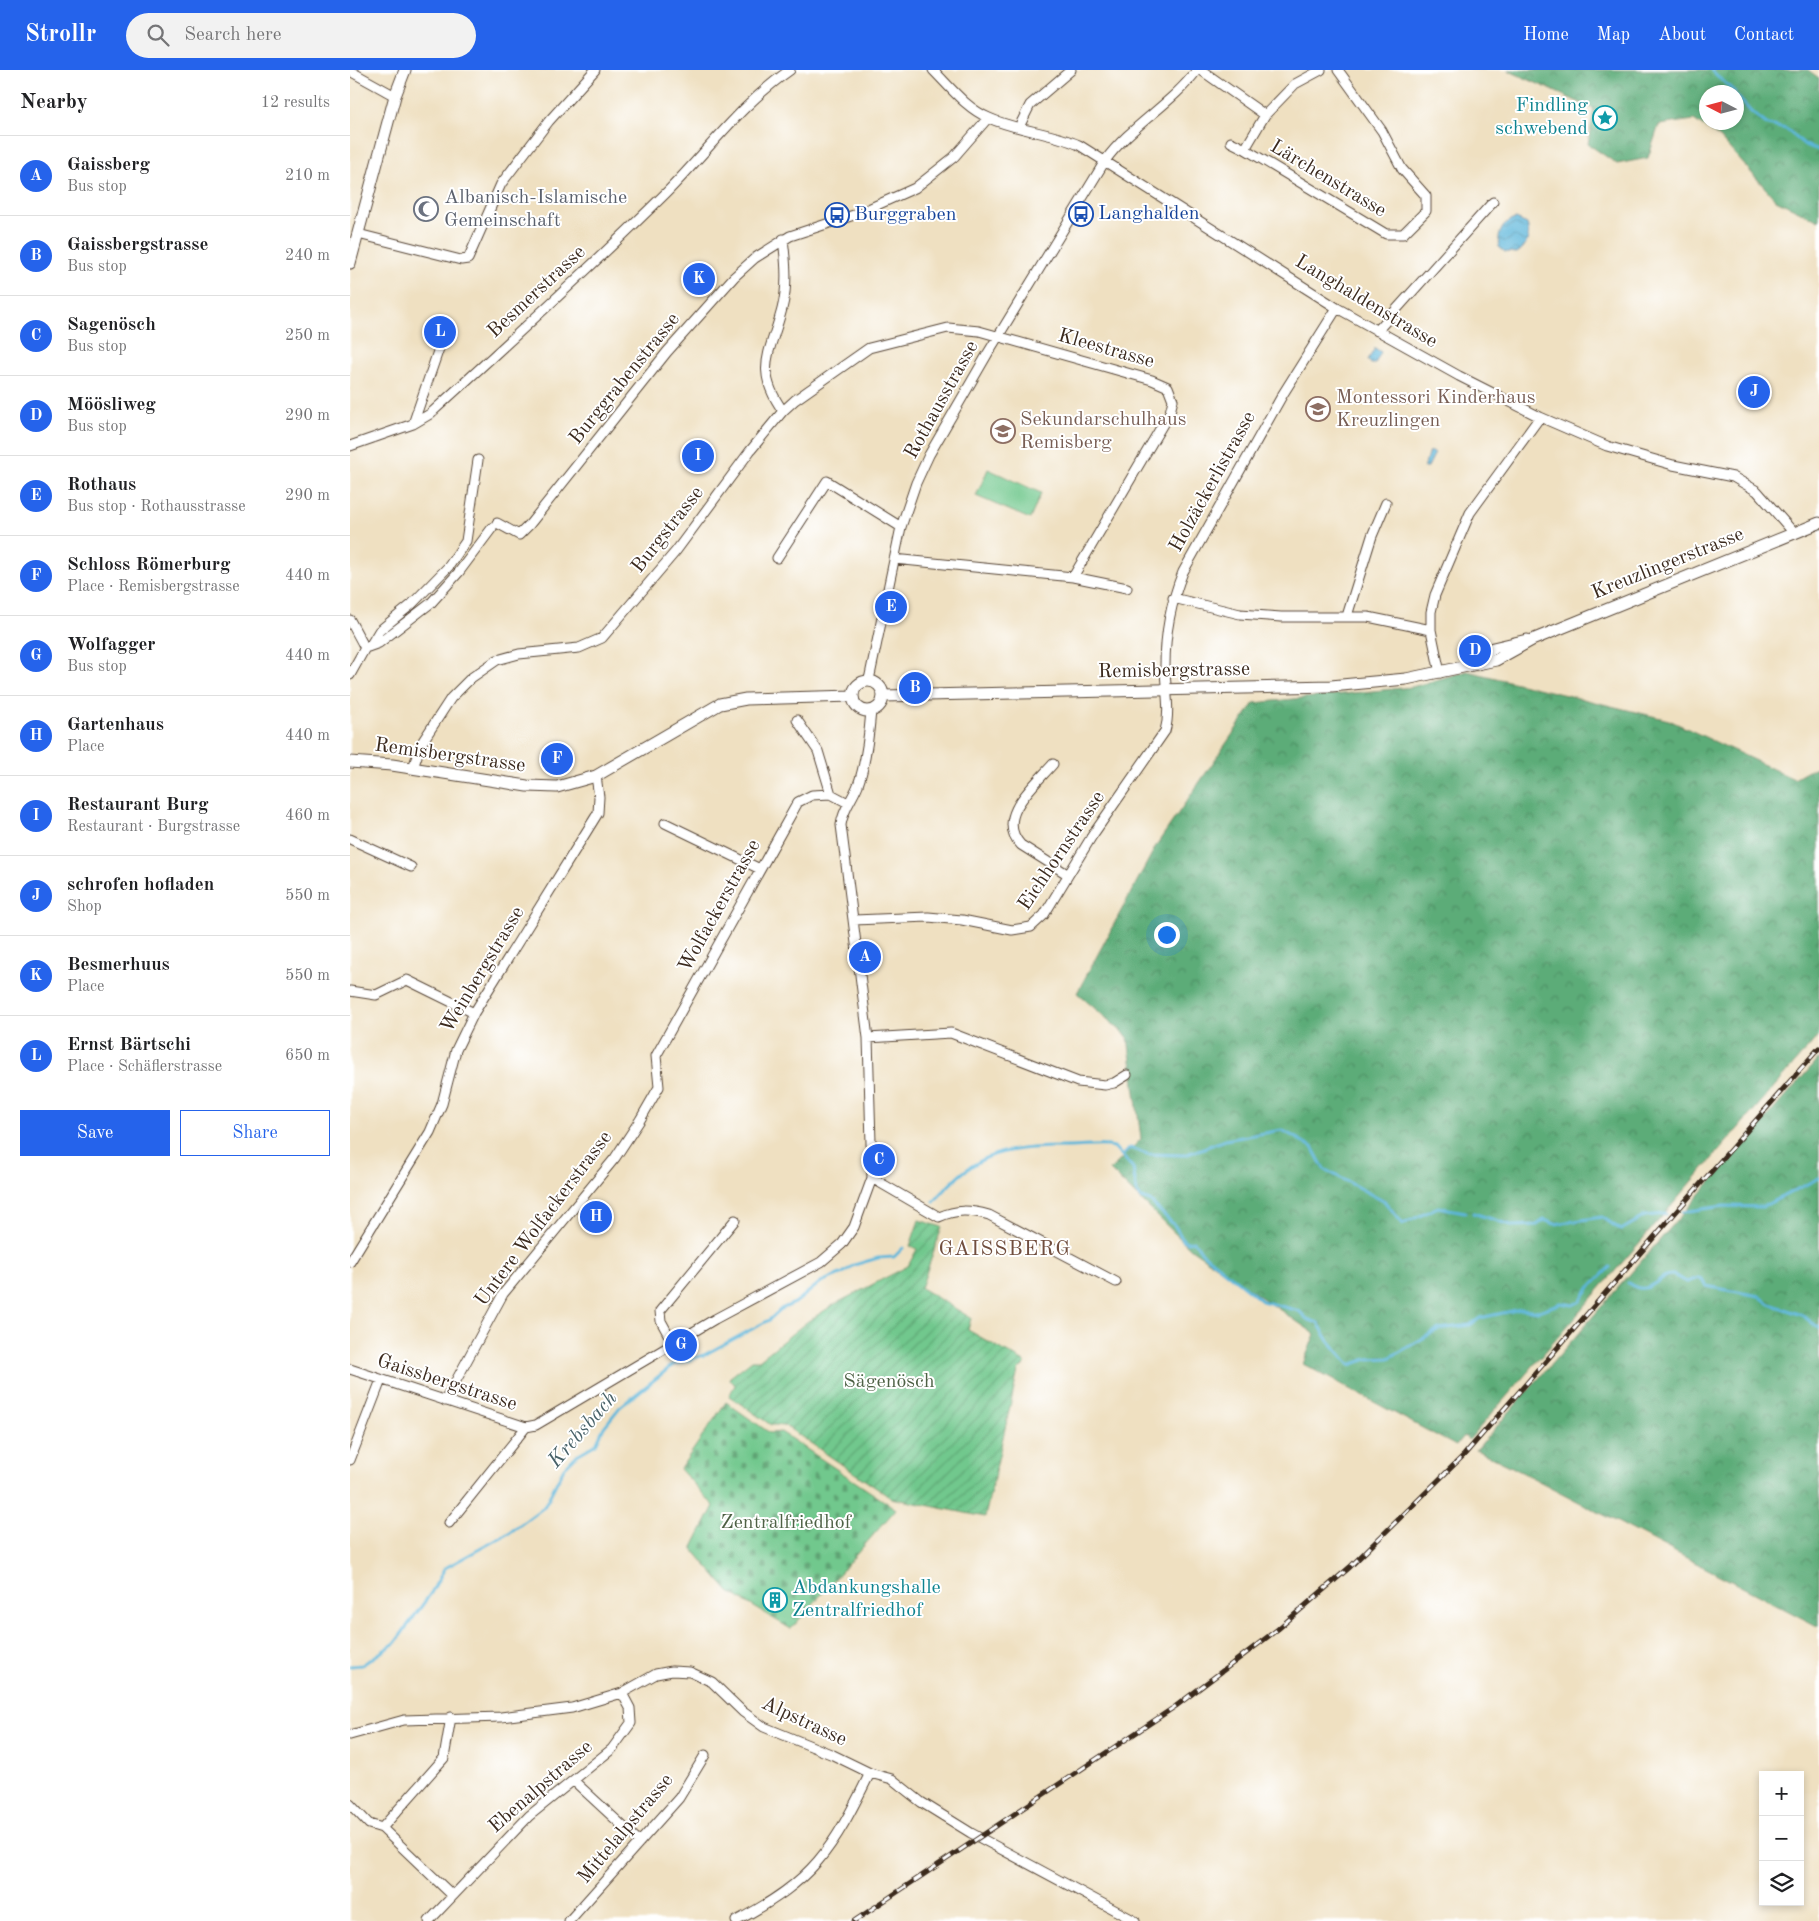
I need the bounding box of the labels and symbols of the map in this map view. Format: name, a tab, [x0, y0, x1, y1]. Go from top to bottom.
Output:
north arrow	[1699, 85, 1744, 130]
place label: Findling schwebend	[1495, 96, 1588, 139]
place icon: Findling schwebend	[1592, 105, 1618, 131]
street label: Lärchenstrasse	[1267, 137, 1389, 221]
place label: Albanisch-Islamische Gemeinschaft	[444, 188, 627, 231]
mosque icon: Albanisch-Islamische Gemeinschaft	[413, 196, 439, 222]
bus stop icon: Langhalden	[1068, 201, 1094, 227]
bus stop icon: Burggraben	[824, 202, 850, 228]
place label: Langhalden	[1098, 204, 1200, 224]
place label: Burggraben	[854, 205, 957, 225]
street label: Besmerstrasse	[484, 242, 590, 342]
street label: Langhaldenstrasse	[1291, 252, 1441, 352]
pin: K	[683, 260, 715, 298]
street label: Burggrabenstrasse	[566, 309, 684, 449]
pin: L	[424, 313, 456, 351]
street label: Kleestrasse	[1056, 326, 1156, 372]
street label: Rothausstrasse	[901, 338, 983, 462]
pin: J	[1738, 373, 1770, 411]
place label: Montessori Kinderhaus Kreuzlingen	[1336, 388, 1535, 431]
school or university icon: Montessori Kinderhaus Kreuzlingen	[1305, 396, 1331, 422]
street label: Holzäckerlistrasse	[1166, 408, 1260, 556]
place label: Sekundarschulhaus Remisberg	[1020, 410, 1186, 453]
school or university icon: Sekundarschulhaus Remisberg	[990, 418, 1016, 444]
pin: I	[682, 437, 714, 475]
street label: Burgstrasse	[628, 483, 708, 577]
street label: Kreuzlingerstrasse	[1589, 524, 1747, 604]
pin: E	[875, 588, 907, 626]
pin: D	[1459, 632, 1491, 670]
street label: Remisbergstrasse	[1098, 660, 1250, 682]
pin: B	[899, 669, 931, 707]
street label: Remisbergstrasse	[373, 736, 527, 776]
pin: F	[541, 740, 573, 778]
street label: Eichhornstrasse	[1015, 788, 1109, 914]
street label: Wolfackerstrasse	[675, 836, 765, 976]
street label: Weinbergstrasse	[437, 903, 529, 1037]
your location	[1154, 922, 1180, 948]
pin: A	[849, 938, 881, 976]
street label: Untere Wolfackerstrasse	[472, 1128, 616, 1310]
pin: C	[863, 1141, 895, 1179]
pin: H	[580, 1198, 612, 1236]
district label: GAISSBERG	[939, 1239, 1071, 1260]
pin: G	[665, 1326, 697, 1364]
street label: Gaissbergstrasse	[375, 1351, 519, 1415]
park label: Sägenösch	[843, 1372, 935, 1392]
water label: Krebsbach	[544, 1388, 622, 1473]
park label: Zentralfriedhof	[721, 1513, 853, 1533]
place label: Abdankungshalle Zentralfriedhof	[792, 1578, 941, 1621]
building icon: Abdankungshalle Zentralfriedhof	[762, 1587, 788, 1613]
street label: Alpstrasse	[758, 1694, 850, 1750]
street label: Ebenalpstrasse	[485, 1737, 597, 1837]
street label: Mittelalpstrasse	[574, 1770, 678, 1888]

